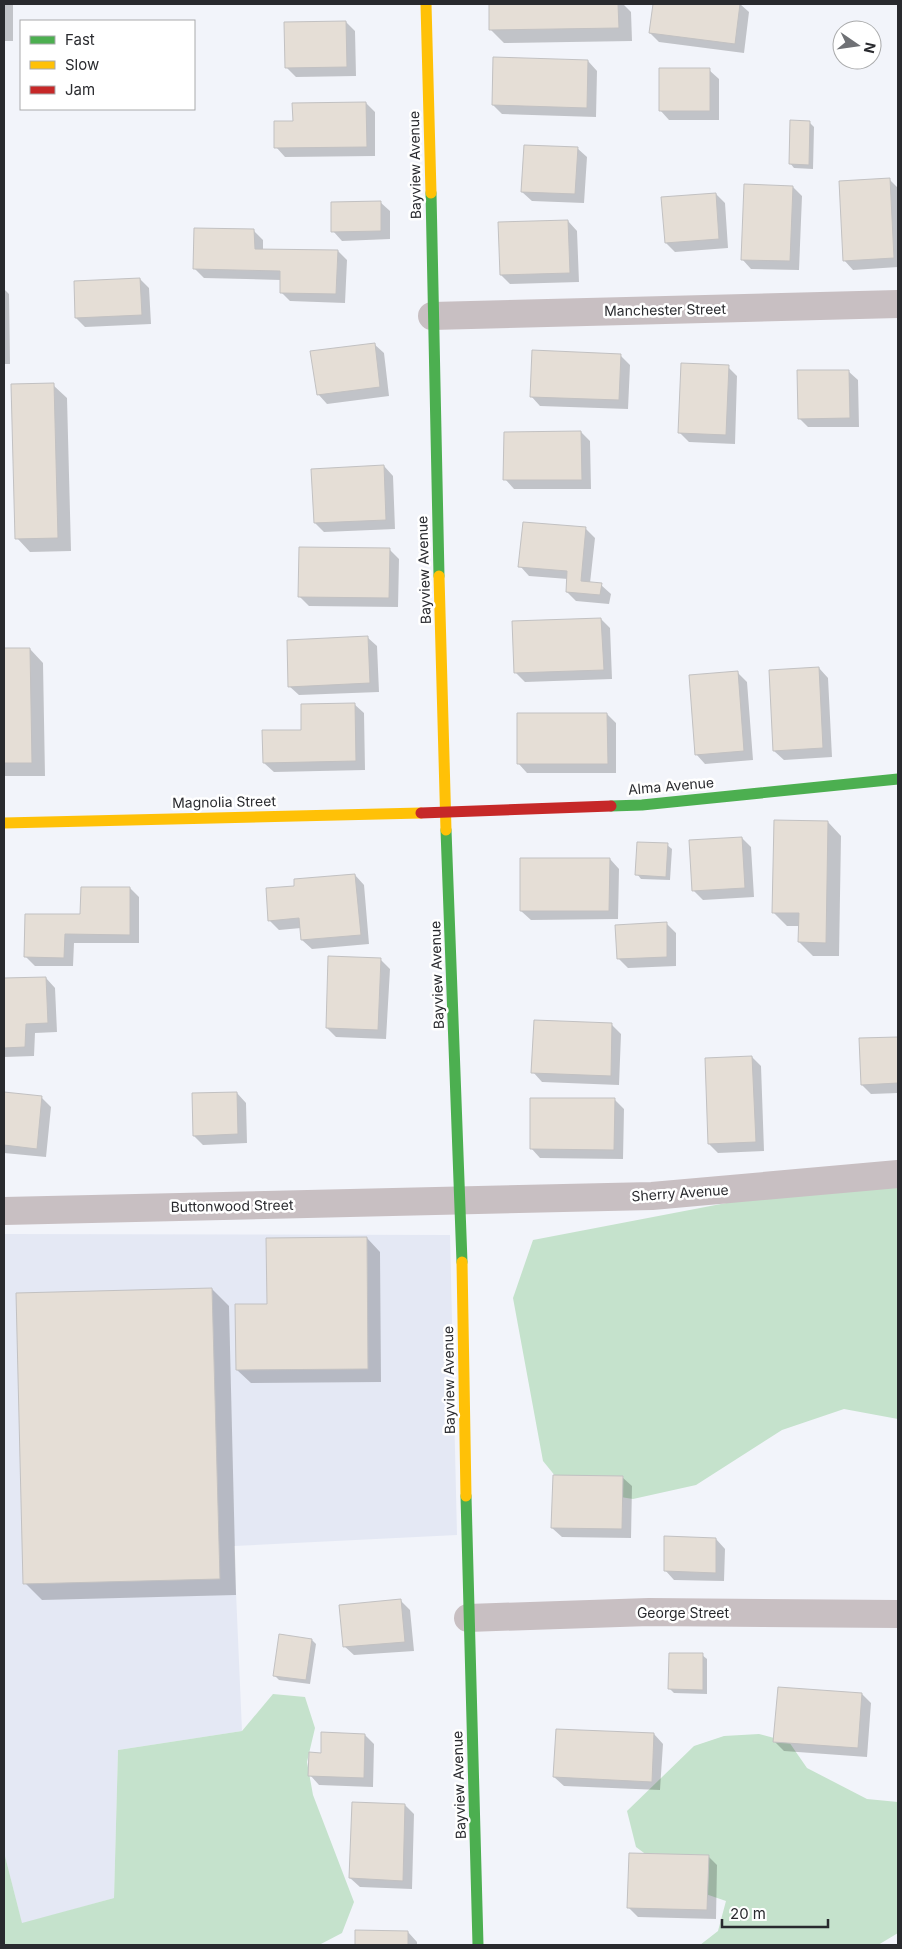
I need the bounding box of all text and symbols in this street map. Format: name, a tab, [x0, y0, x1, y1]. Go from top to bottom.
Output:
legend	[20, 20, 195, 110]
north arrow	[832, 20, 882, 70]
text: Fast	[65, 30, 95, 49]
text: N	[861, 41, 880, 55]
text: Slow	[65, 55, 99, 74]
text: Jam	[65, 80, 95, 99]
street label: Bayview Avenue	[405, 111, 424, 219]
street label: Manchester Street	[604, 300, 727, 319]
street label: Bayview Avenue	[413, 516, 434, 624]
street label: Alma Avenue	[627, 773, 715, 798]
street label: Magnolia Street	[172, 792, 276, 811]
street label: Bayview Avenue	[426, 921, 447, 1029]
street label: Sherry Avenue	[631, 1181, 729, 1204]
street label: Buttonwood Street	[170, 1196, 294, 1215]
street label: Bayview Avenue	[439, 1326, 458, 1434]
street label: George Street	[637, 1604, 730, 1621]
street label: Bayview Avenue	[448, 1731, 469, 1839]
scale bar	[722, 1896, 828, 1928]
text: 20 m	[730, 1904, 766, 1923]

